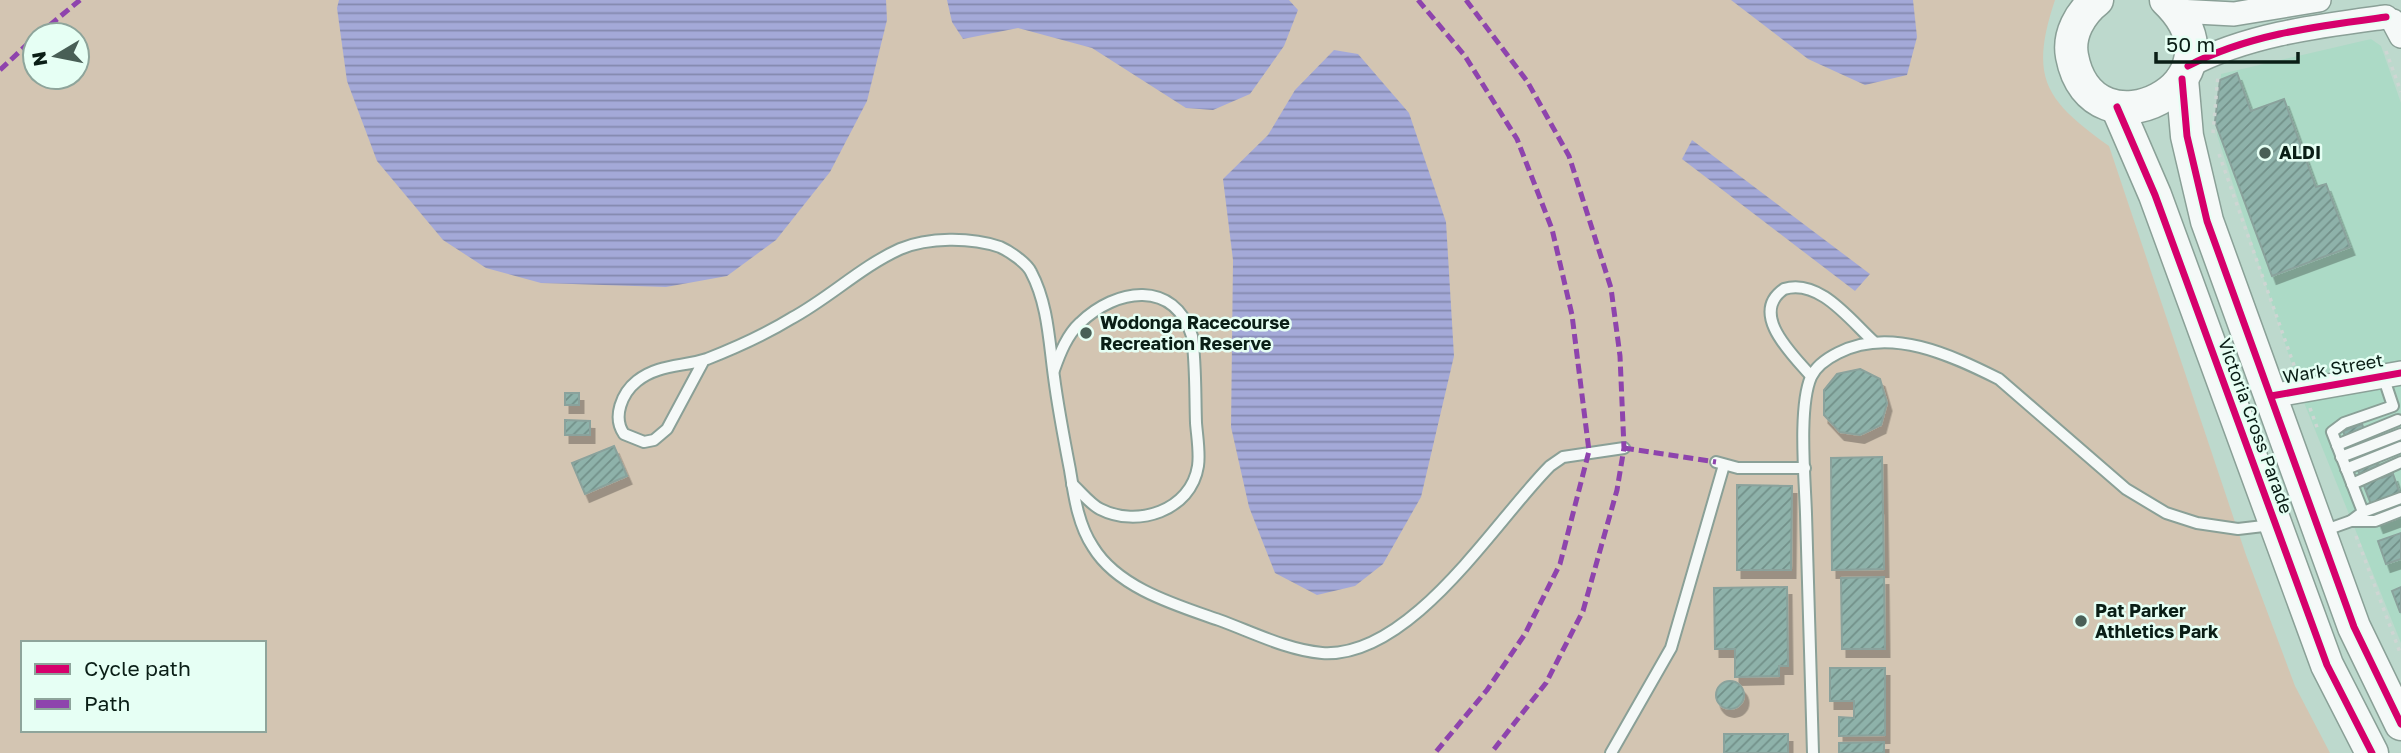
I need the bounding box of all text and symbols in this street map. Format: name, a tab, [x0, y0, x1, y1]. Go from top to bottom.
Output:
north arrow	[21, 21, 91, 91]
scale bar	[2156, 21, 2298, 65]
text: 50 m	[2166, 31, 2215, 57]
text: N	[26, 50, 51, 68]
place label: ALDI	[2279, 141, 2321, 163]
marker: ALDI	[2257, 145, 2273, 161]
place label: Wodonga Racecourse Recreation Reserve	[1100, 311, 1290, 354]
marker: Wodonga Racecourse Recreation Reserve	[1078, 325, 1094, 341]
street label: Victoria Cross Parade	[2214, 335, 2298, 516]
street label: Wark Street	[2281, 348, 2385, 388]
place label: Pat Parker Athletics Park	[2095, 599, 2219, 642]
marker: Pat Parker Athletics Park	[2073, 613, 2089, 629]
legend	[21, 641, 266, 732]
text: Cycle path	[84, 655, 191, 681]
text: Path	[84, 690, 131, 716]

